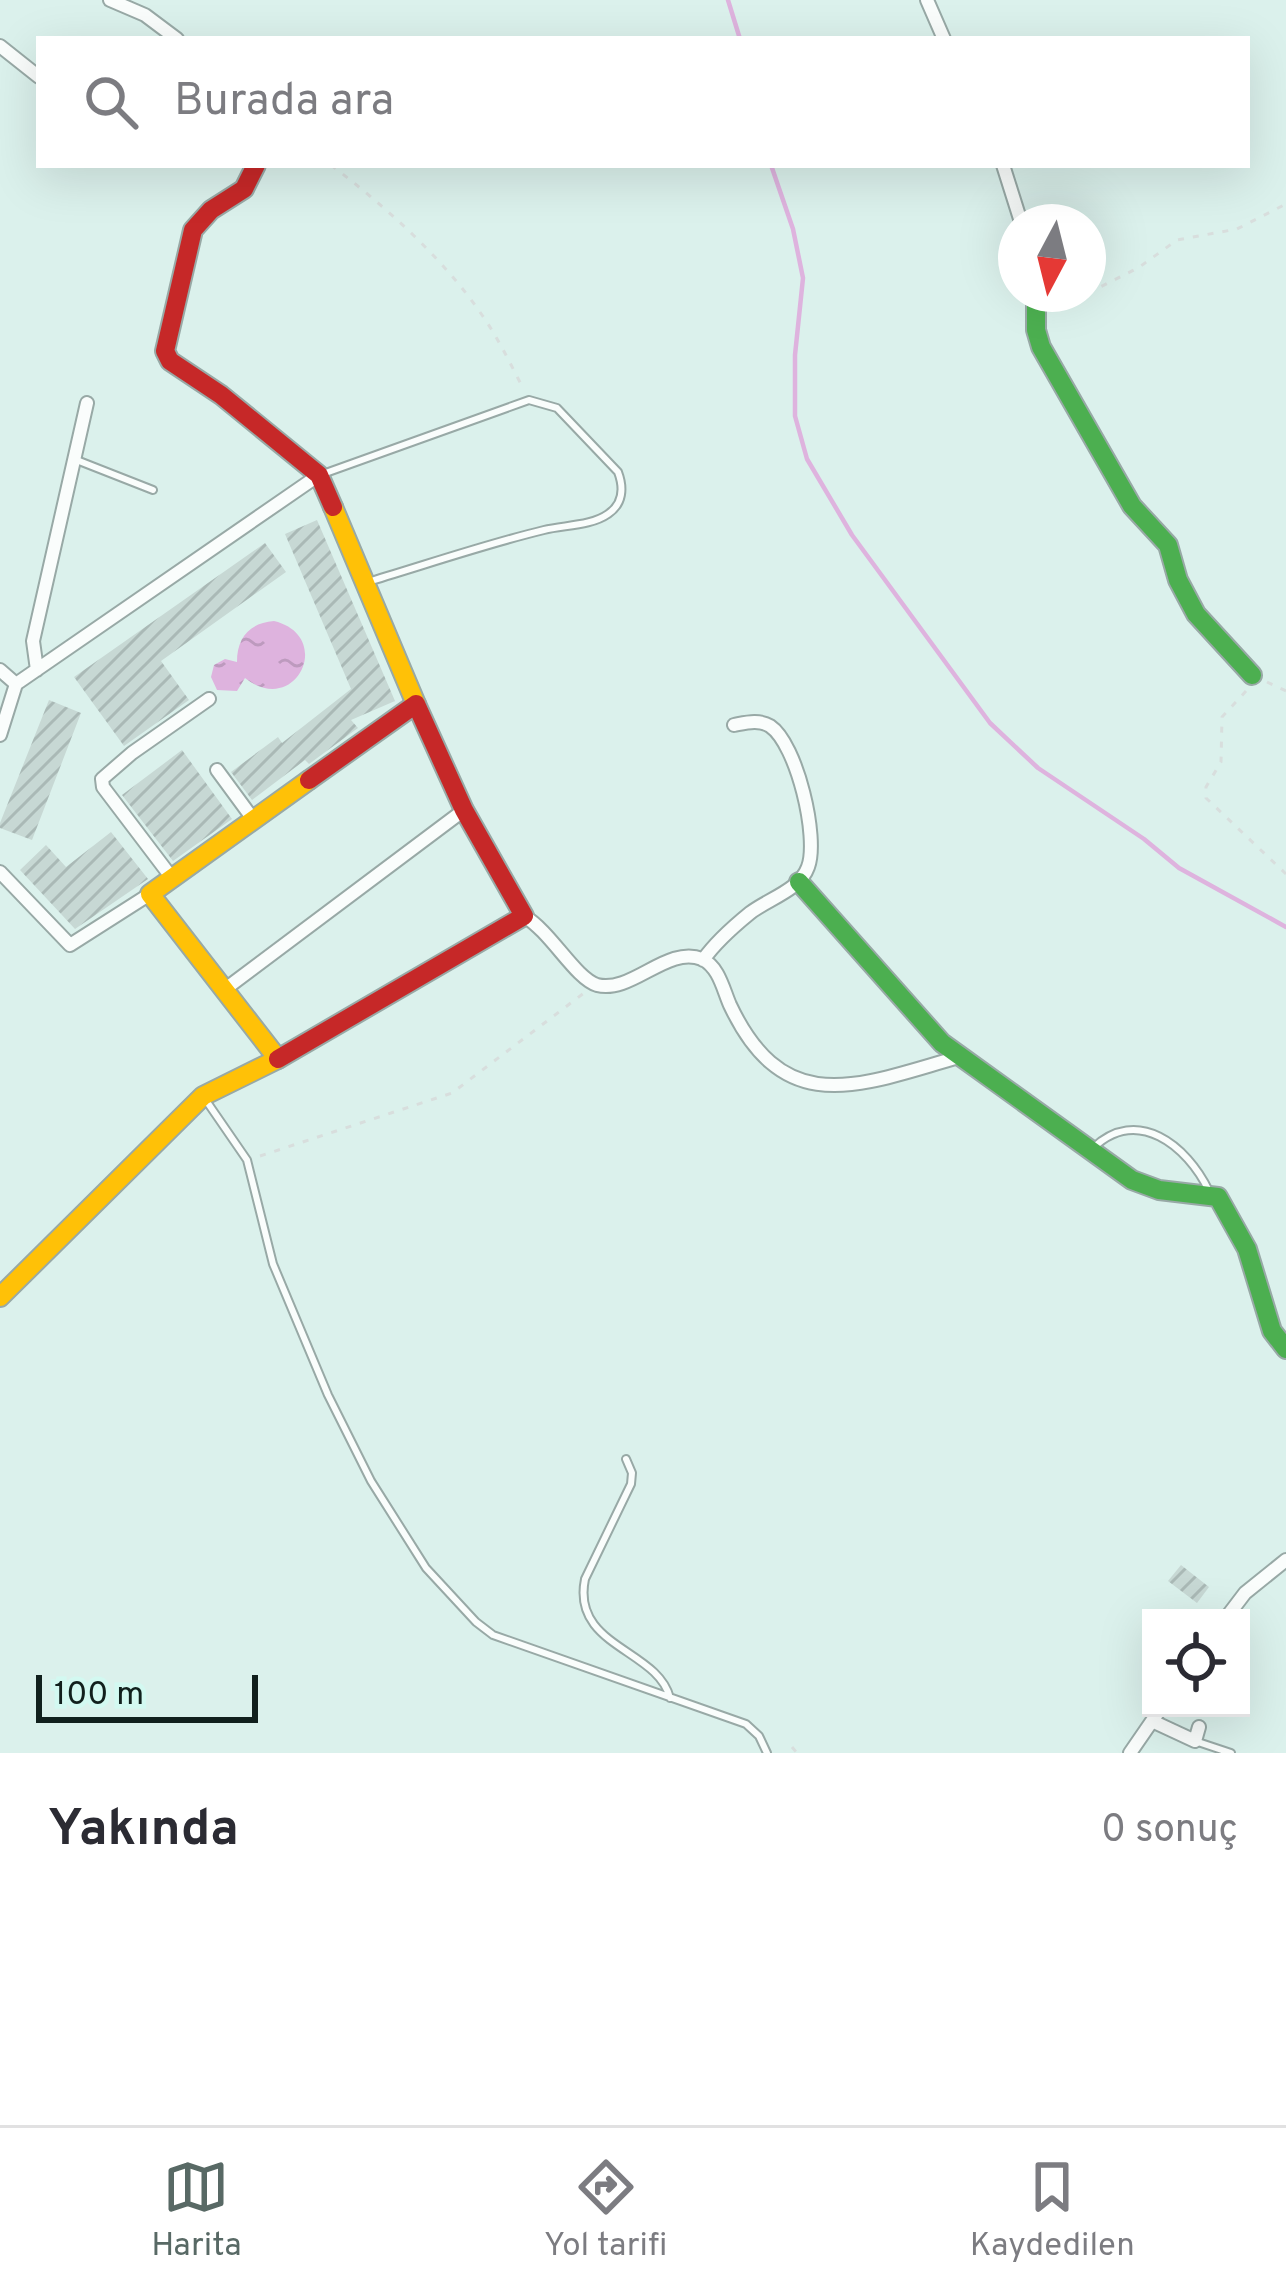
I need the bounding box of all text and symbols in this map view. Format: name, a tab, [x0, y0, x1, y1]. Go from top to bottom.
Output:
search box	[36, 36, 1250, 168]
icon: search	[78, 69, 144, 135]
text: Burada ara	[174, 74, 394, 131]
north arrow	[998, 204, 1106, 312]
map controls	[1142, 1609, 1250, 1717]
button: locate	[1142, 1609, 1250, 1717]
scale bar	[36, 1669, 258, 1722]
text: 100 m	[54, 1675, 144, 1717]
text: Yakında	[48, 1799, 239, 1864]
text: 0 sonuç	[1101, 1807, 1238, 1856]
tab: Harita	[151, 2154, 242, 2268]
tab: Yol tarifi	[544, 2154, 667, 2268]
tab: Kaydedilen	[970, 2154, 1135, 2268]

